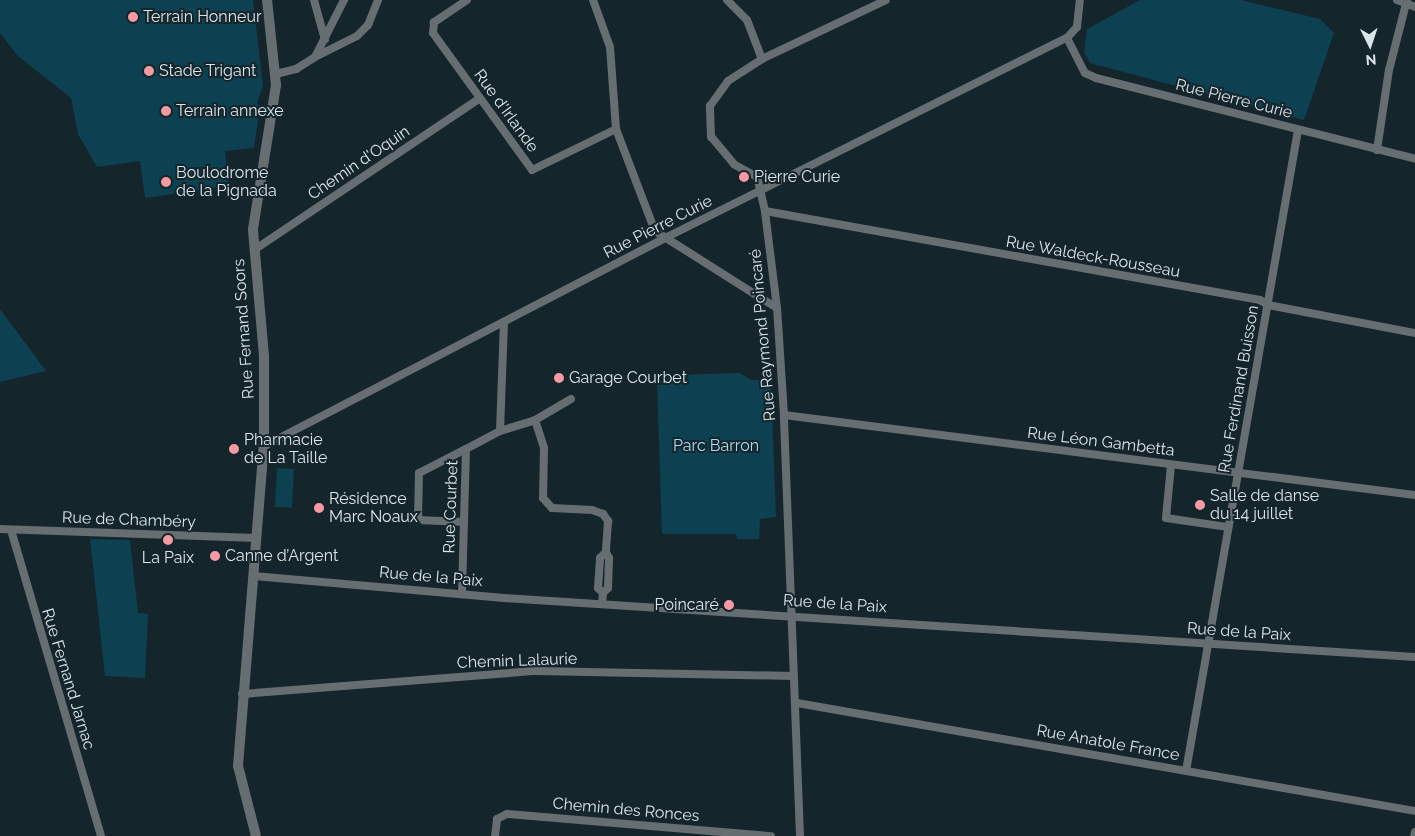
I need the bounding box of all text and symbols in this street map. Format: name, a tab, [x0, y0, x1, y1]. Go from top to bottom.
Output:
place label: Terrain Honneur	[143, 7, 262, 27]
marker: Terrain Honneur	[127, 11, 139, 23]
north arrow	[1345, 20, 1395, 70]
text: N	[1365, 52, 1377, 68]
place label: Stade Trigant	[159, 61, 257, 81]
marker: Stade Trigant	[143, 65, 155, 77]
street label: Rue d'Irlande	[470, 66, 542, 156]
street label: Rue Pierre Curie	[1174, 75, 1294, 123]
place label: Terrain annexe	[176, 101, 284, 121]
marker: Terrain annexe	[160, 105, 172, 117]
street label: Chemin d'Oquin	[304, 122, 414, 204]
place label: Boulodrome de la Pignada	[176, 163, 277, 201]
place label: Pierre Curie	[754, 167, 840, 187]
marker: Pierre Curie	[738, 171, 750, 183]
marker: Boulodrome de la Pignada	[160, 176, 172, 188]
street label: Rue Pierre Curie	[600, 191, 716, 263]
street label: Rue Waldeck-Rousseau	[1004, 232, 1182, 282]
street label: Rue Raymond Poincaré	[746, 248, 780, 422]
street label: Rue Fernand Soors	[230, 258, 258, 400]
street label: Rue Ferdinand Buisson	[1215, 304, 1263, 474]
place label: Garage Courbet	[569, 368, 687, 388]
marker: Garage Courbet	[553, 372, 565, 384]
street label: Rue Léon Gambetta	[1026, 423, 1176, 461]
place label: Pharmacie de La Taille	[244, 430, 328, 468]
park label: Parc Barron	[673, 436, 759, 456]
marker: Pharmacie de La Taille	[228, 443, 240, 455]
street label: Rue Courbet	[440, 460, 462, 554]
place label: Salle de danse du 14 juillet	[1210, 486, 1319, 524]
place label: Résidence Marc Noaux	[329, 489, 418, 527]
marker: Salle de danse du 14 juillet	[1194, 499, 1206, 511]
marker: Résidence Marc Noaux	[313, 502, 325, 514]
street label: Rue de Chambéry	[62, 508, 196, 532]
marker: La Paix	[162, 534, 174, 546]
place label: Canne d’Argent	[225, 546, 338, 566]
place label: La Paix	[142, 548, 194, 568]
marker: Canne d’Argent	[209, 550, 221, 562]
street label: Rue de la Paix	[378, 563, 484, 591]
street label: Rue de la Paix	[782, 591, 888, 617]
place label: Poincaré	[655, 595, 719, 615]
marker: Poincaré	[723, 599, 735, 611]
street label: Rue Fernand Jarnac	[37, 606, 99, 752]
street label: Rue de la Paix	[1186, 619, 1292, 645]
street label: Chemin Lalaurie	[456, 649, 578, 673]
street label: Rue Anatole France	[1035, 721, 1181, 765]
street label: Chemin des Ronces	[552, 794, 700, 826]

